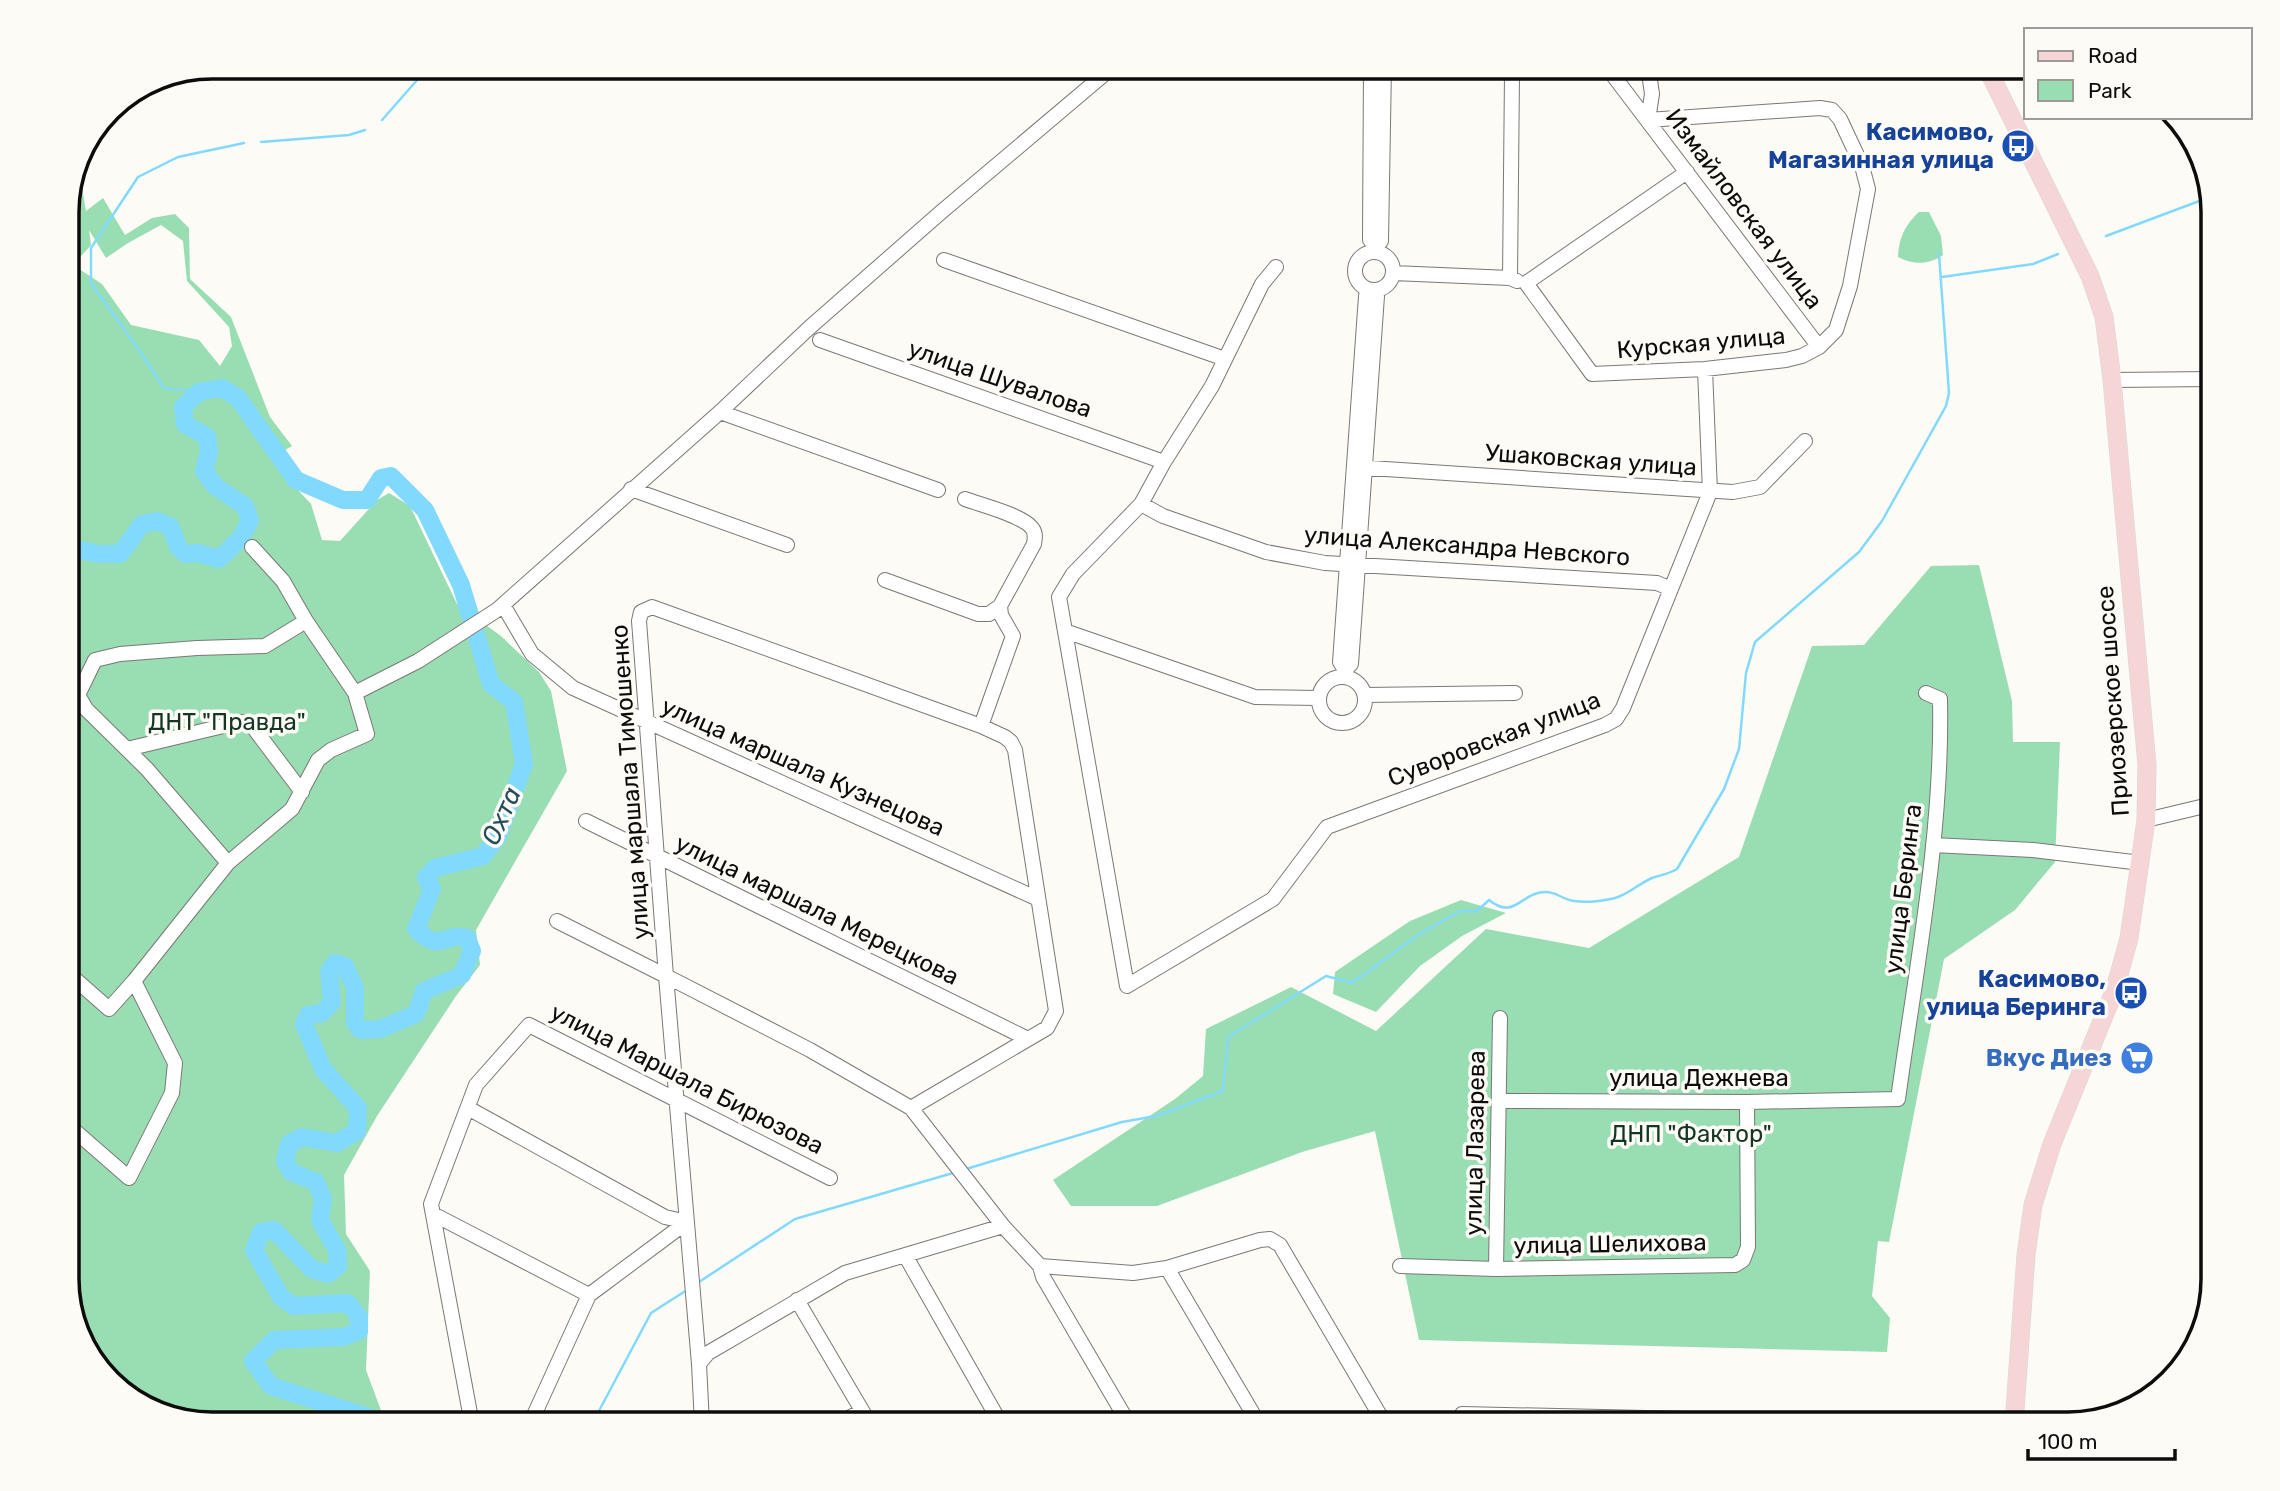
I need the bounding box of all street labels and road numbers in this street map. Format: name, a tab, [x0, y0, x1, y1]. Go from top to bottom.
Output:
street label: Измайловская улица	[1660, 104, 1828, 314]
street label: Курская улица	[1616, 322, 1786, 364]
street label: улица Шувалова	[905, 334, 1095, 424]
street label: Ушаковская улица	[1484, 439, 1698, 481]
street label: улица Александра Невского	[1303, 521, 1631, 571]
street label: Приозерское шоссе	[2091, 585, 2135, 817]
street label: улица маршала Тимошенко	[605, 624, 655, 940]
street label: Суворовская улица	[1384, 686, 1604, 792]
street label: улица маршала Кузнецова	[657, 692, 949, 842]
street label: улица Беринга	[1879, 803, 1927, 975]
street label: улица маршала Мерецкова	[671, 829, 963, 991]
street label: улица Маршала Бирюзова	[546, 998, 828, 1160]
street label: улица Лазарева	[1459, 1050, 1491, 1236]
street label: улица Дежнева	[1609, 1064, 1789, 1092]
street label: улица Шелихова	[1513, 1228, 1707, 1260]

